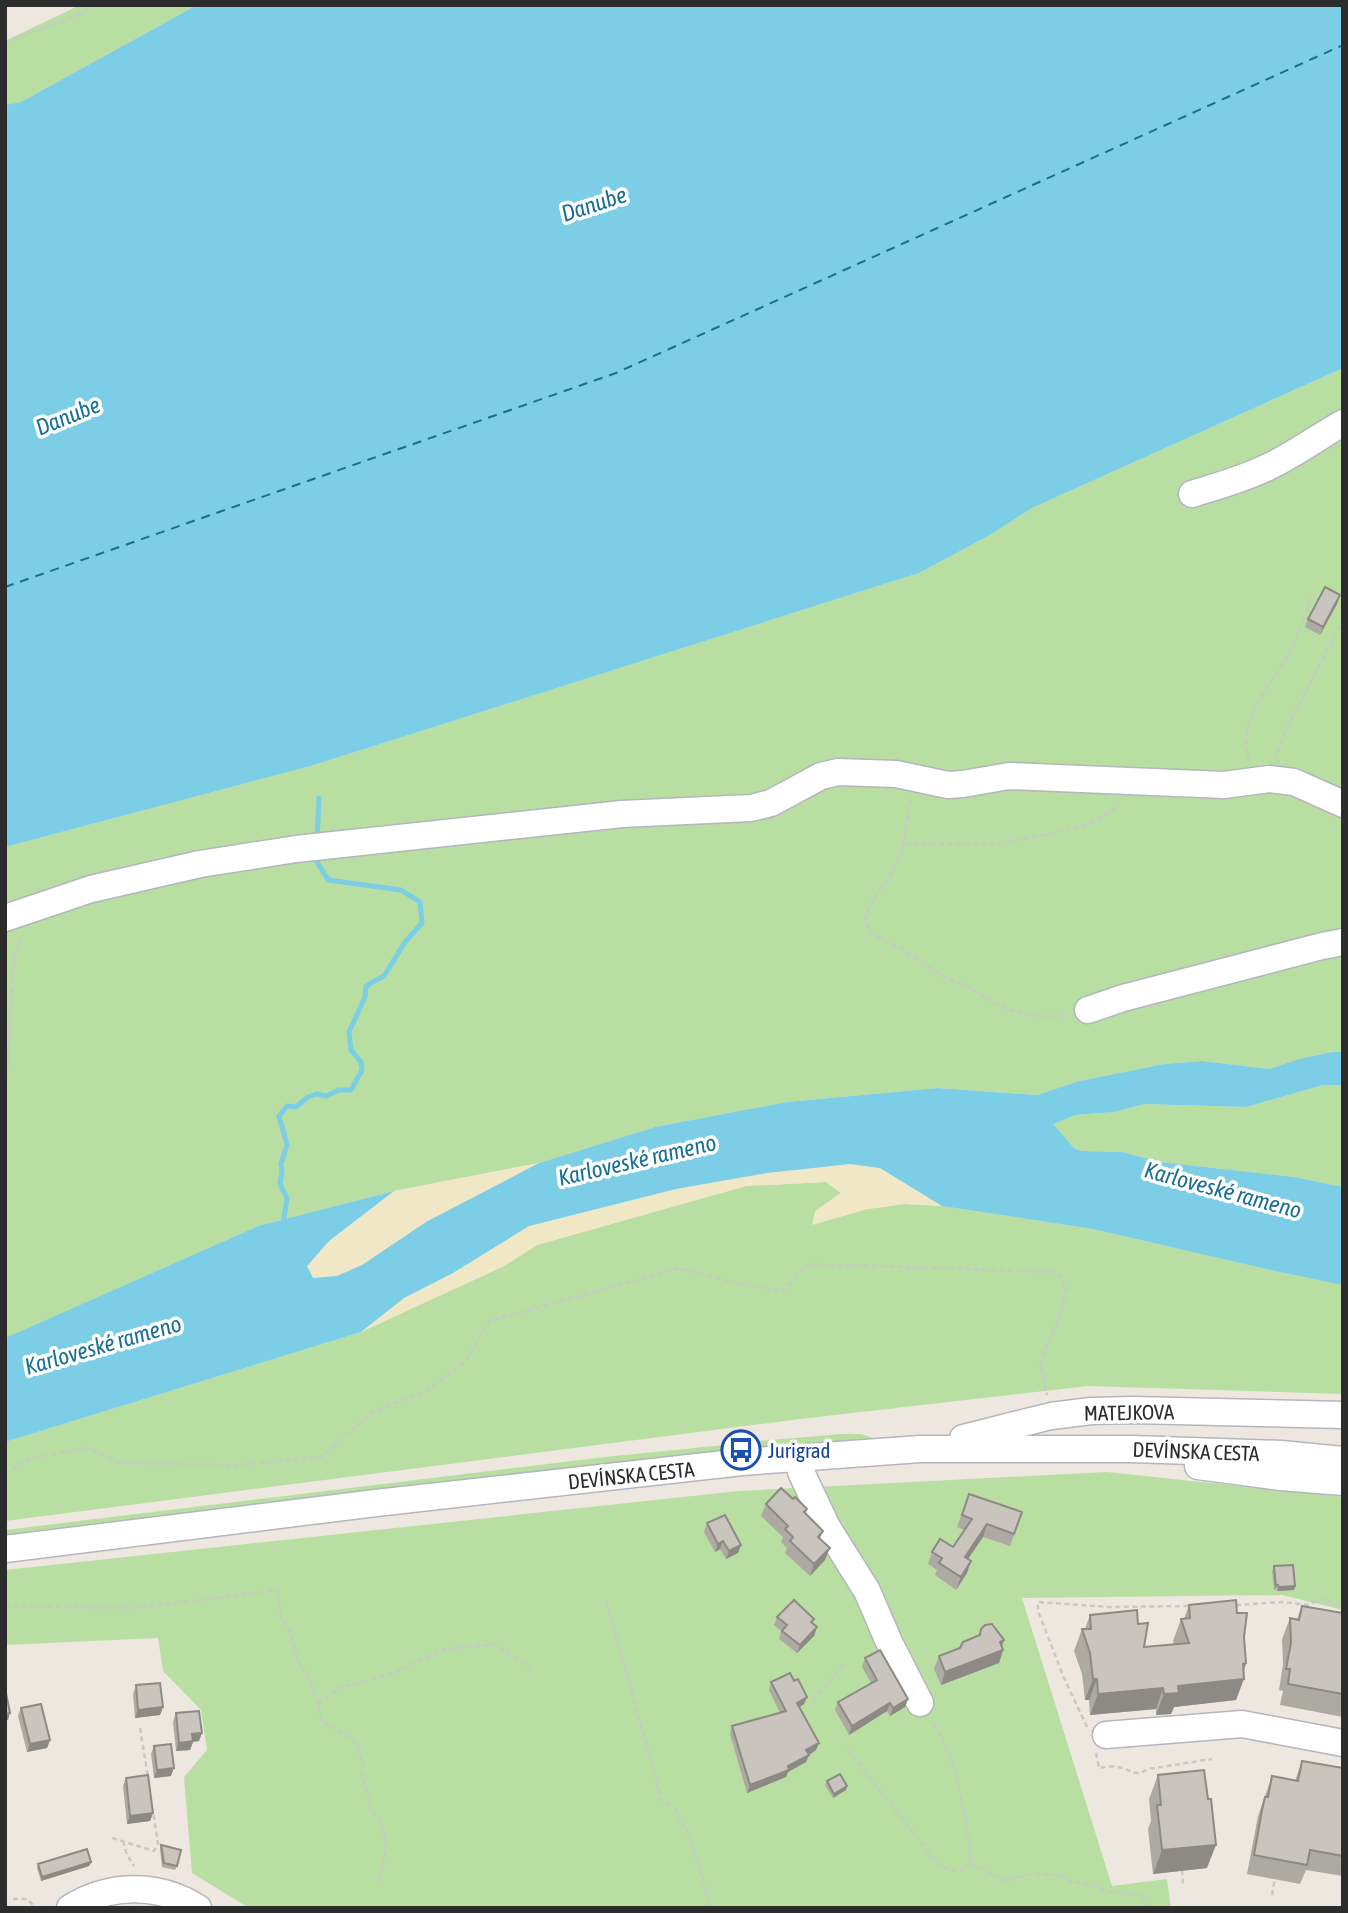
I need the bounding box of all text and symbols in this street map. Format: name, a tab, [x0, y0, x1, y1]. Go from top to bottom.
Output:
water label: Danube	[558, 181, 630, 227]
water label: Danube	[32, 391, 104, 441]
water label: Karloveské rameno	[555, 1129, 719, 1191]
water label: Karloveské rameno	[1142, 1157, 1304, 1223]
water label: Karloveské rameno	[22, 1310, 184, 1380]
street label: MATEJKOVA	[1084, 1399, 1175, 1425]
bus stop icon: Jurigrad	[720, 1429, 762, 1471]
street label: DEVÍNSKA CESTA	[1132, 1437, 1261, 1465]
place label: Jurigrad	[768, 1438, 830, 1462]
street label: DEVÍNSKA CESTA	[567, 1456, 696, 1494]

